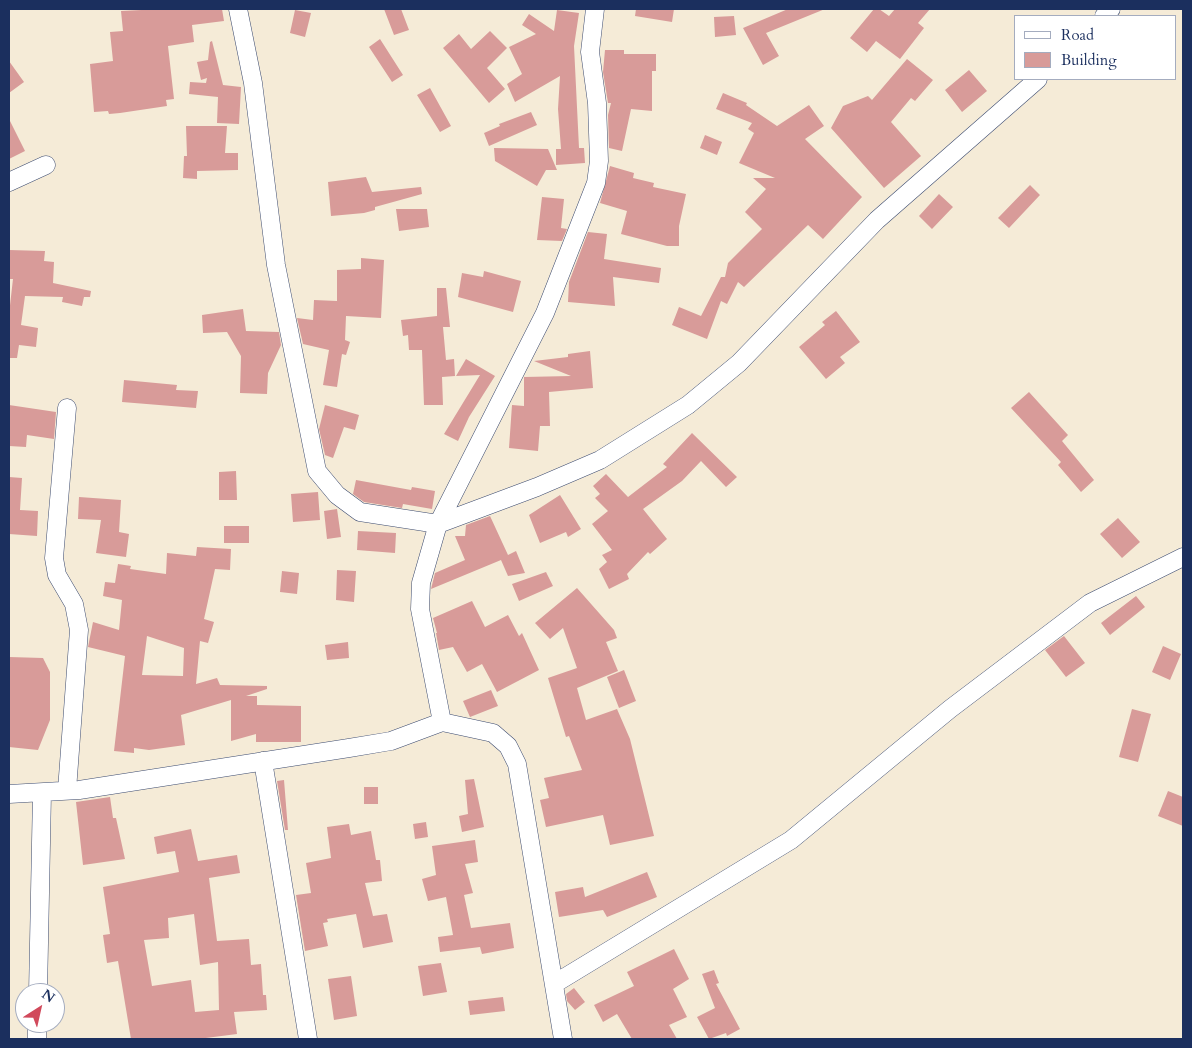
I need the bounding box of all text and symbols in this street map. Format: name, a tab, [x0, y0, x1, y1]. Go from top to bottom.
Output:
legend	[1014, 15, 1177, 80]
text: Road	[1061, 25, 1094, 45]
text: Building	[1061, 50, 1117, 70]
north arrow	[15, 983, 65, 1033]
text: N	[38, 985, 59, 1007]

